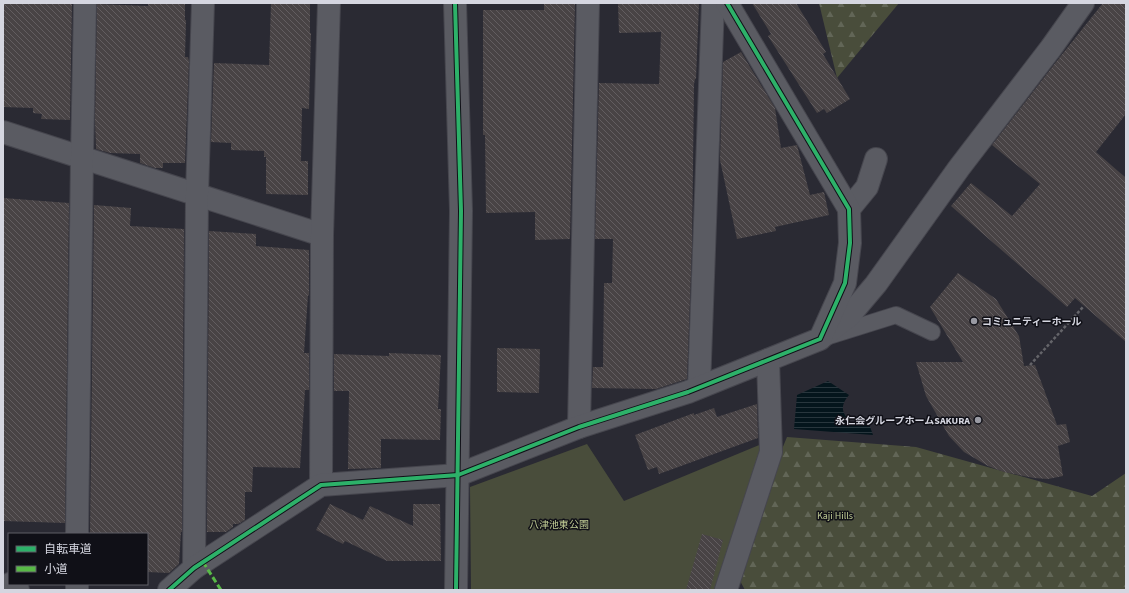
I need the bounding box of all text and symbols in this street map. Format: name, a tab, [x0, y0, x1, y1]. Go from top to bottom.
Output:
place label: コミュニティーホール	[982, 315, 1081, 329]
marker: コミュニティーホール	[969, 316, 979, 326]
place label: 永仁会グループホームSAKURA	[835, 414, 970, 428]
marker: 永仁会グループホームSAKURA	[973, 415, 983, 425]
park label: Kaji Hills	[817, 509, 853, 523]
park label: 八津池東公園	[529, 518, 589, 532]
legend	[8, 533, 148, 585]
text: 自転車道	[44, 541, 92, 558]
text: 小道	[44, 561, 68, 578]

